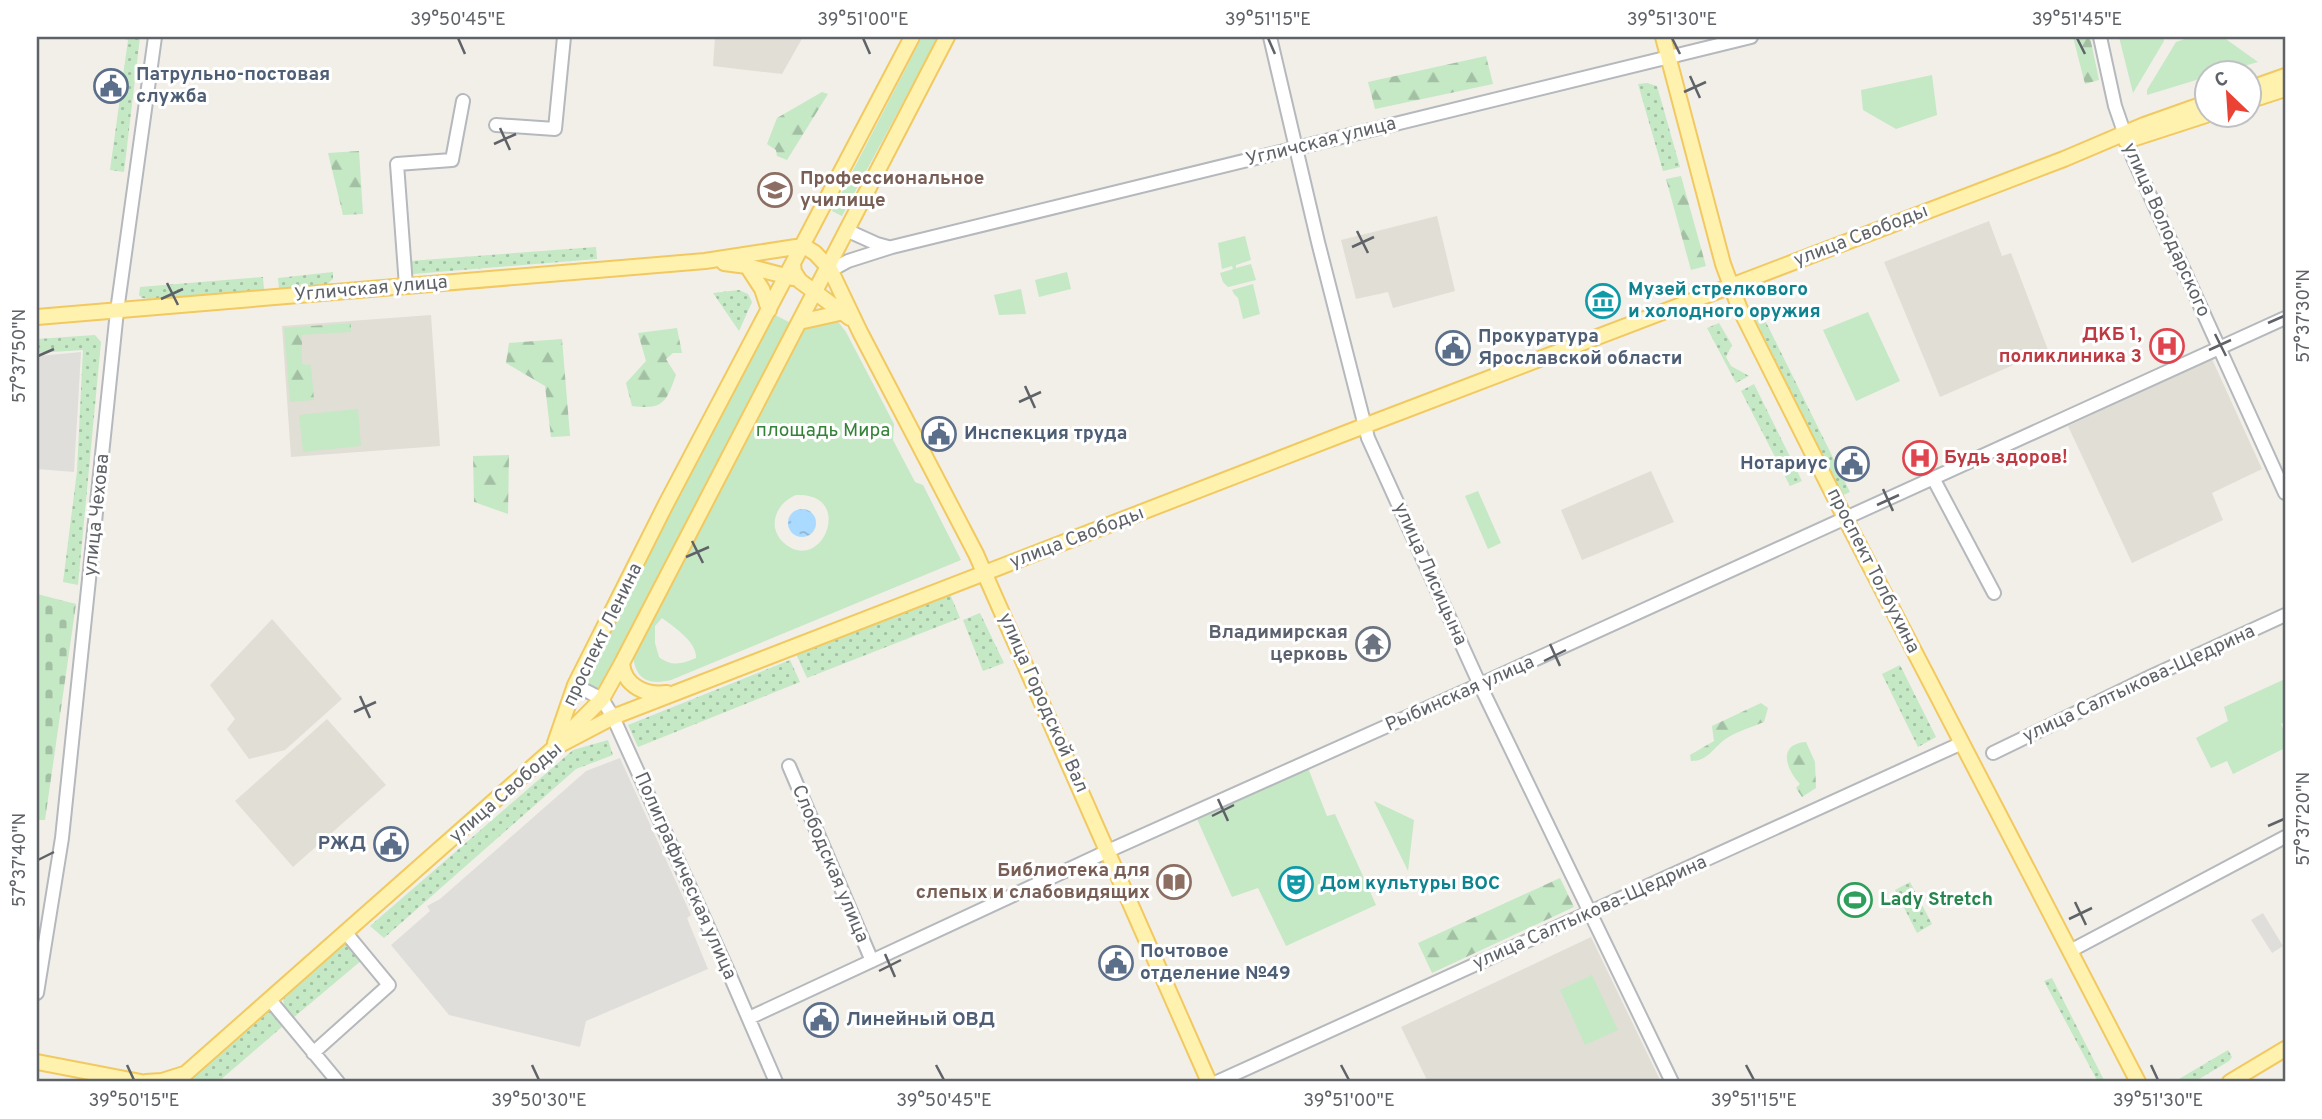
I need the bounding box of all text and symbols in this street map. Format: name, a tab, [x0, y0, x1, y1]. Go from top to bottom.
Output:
text: 39°50'45"E	[410, 9, 506, 32]
text: 39°51'00"E	[817, 9, 909, 32]
text: 39°51'15"E	[1225, 9, 1311, 32]
text: 39°51'30"E	[1627, 9, 1717, 32]
text: 39°51'45"E	[2032, 9, 2122, 32]
north arrow	[2192, 60, 2262, 130]
place label: Патрульно-постовая служба	[136, 63, 330, 109]
public building icon: Патрульно-постовая служба	[92, 67, 130, 105]
text: С	[2211, 67, 2232, 94]
street label: Угличская улица	[1243, 112, 1399, 172]
street label: улица Володарского	[2117, 139, 2215, 321]
place label: Профессиональное училище	[800, 167, 984, 213]
school or university icon: Профессиональное училище	[756, 171, 794, 209]
street label: улица Свободы	[1791, 199, 1931, 273]
text: 57°37'30"N	[2293, 269, 2316, 363]
street label: Угличская улица	[293, 270, 449, 308]
place label: Музей стрелкового и холодного оружия	[1628, 278, 1821, 324]
museum icon: Музей стрелкового и холодного оружия	[1584, 282, 1622, 320]
text: 57°37'50"N	[9, 309, 32, 403]
place label: ДКБ 1, поликлиника 3	[1999, 323, 2142, 369]
place label: Прокуратура Ярославской области	[1478, 325, 1682, 371]
hospital icon: ДКБ 1, поликлиника 3	[2148, 327, 2186, 365]
public building icon: Прокуратура Ярославской области	[1434, 329, 1472, 367]
public building icon: Инспекция труда	[920, 415, 958, 453]
park label: площадь Мира	[756, 419, 890, 443]
place label: Инспекция труда	[964, 422, 1127, 446]
hospital icon: Будь здоров!	[1901, 439, 1939, 477]
public building icon: Нотариус	[1833, 445, 1871, 483]
place label: Будь здоров!	[1944, 446, 2068, 470]
street label: улица Чехова	[79, 452, 115, 578]
place label: Нотариус	[1740, 452, 1828, 476]
street label: проспект Толбухина	[1821, 484, 1925, 658]
street label: улица Лисицына	[1388, 499, 1472, 649]
street label: улица Свободы	[1007, 501, 1147, 575]
street label: проспект Ленина	[558, 559, 648, 711]
street label: улица Городской Вал	[993, 609, 1093, 797]
street label: улица Салтыкова-Щедрина	[2019, 620, 2259, 748]
place label: Владимирская церковь	[1209, 621, 1348, 667]
temple icon: Владимирская церковь	[1354, 625, 1392, 663]
street label: Рыбинская улица	[1382, 650, 1538, 738]
street label: улица Свободы	[445, 737, 567, 849]
street label: Полиграфическая улица	[628, 769, 742, 983]
text: 57°37'20"N	[2293, 772, 2316, 866]
street label: Слободская улица	[786, 781, 874, 947]
text: 57°37'40"N	[9, 813, 32, 907]
public building icon: РЖД	[372, 825, 410, 863]
place label: РЖД	[318, 832, 366, 856]
street label: улица Салтыкова-Щедрина	[1469, 850, 1711, 976]
place label: Библиотека для слепых и слабовидящих	[916, 859, 1150, 905]
library icon: Библиотека для слепых и слабовидящих	[1155, 863, 1193, 901]
theatre icon: Дом культуры ВОС	[1277, 865, 1315, 903]
place label: Дом культуры ВОС	[1320, 872, 1500, 896]
sports icon: Lady Stretch	[1836, 881, 1874, 919]
place label: Lady Stretch	[1880, 888, 1993, 912]
place label: Почтовое отделение №49	[1140, 940, 1291, 986]
public building icon: Почтовое отделение №49	[1097, 944, 1135, 982]
public building icon: Линейный ОВД	[802, 1001, 840, 1039]
place label: Линейный ОВД	[846, 1008, 995, 1032]
text: 39°50'15"E	[88, 1090, 180, 1113]
text: 39°50'30"E	[491, 1090, 587, 1113]
text: 39°50'45"E	[896, 1090, 992, 1113]
text: 39°51'00"E	[1303, 1090, 1395, 1113]
text: 39°51'15"E	[1711, 1090, 1797, 1113]
text: 39°51'30"E	[2113, 1090, 2203, 1113]

